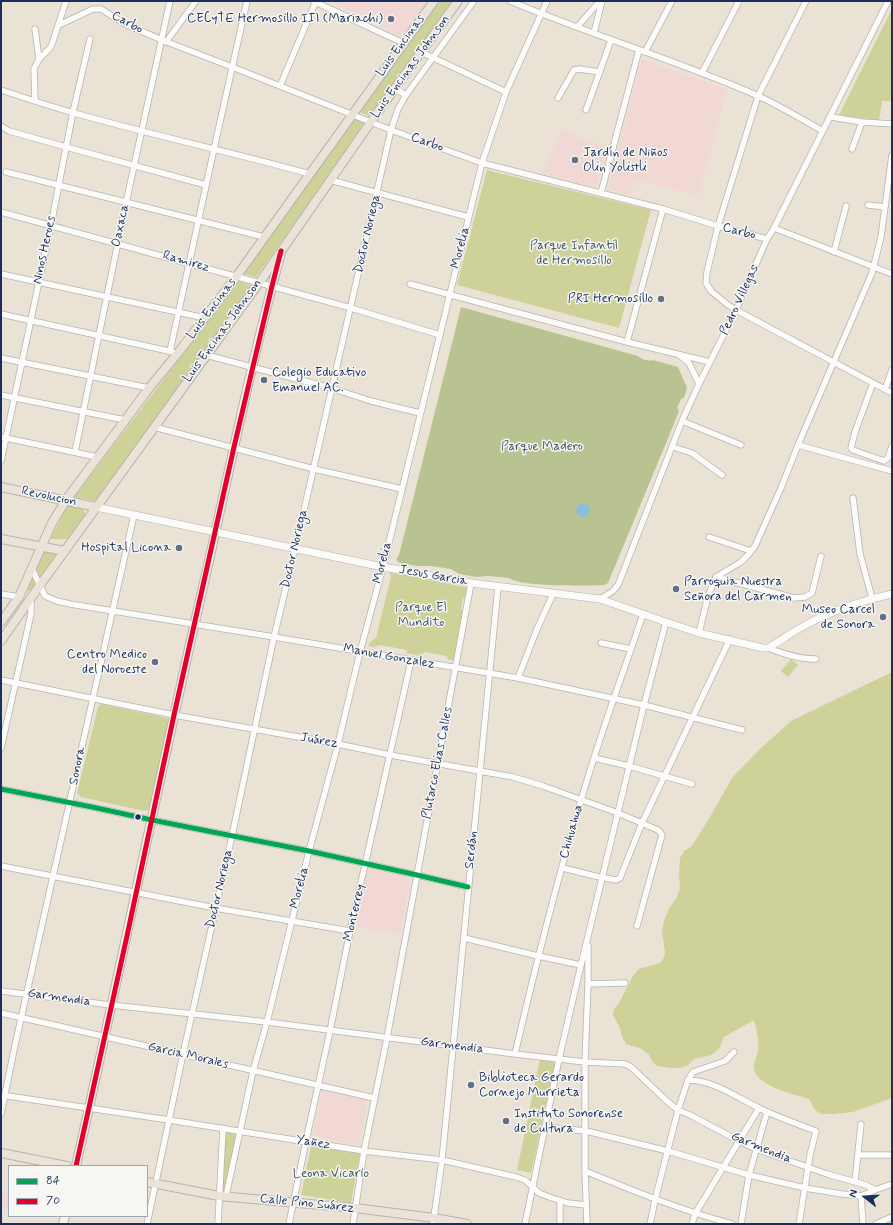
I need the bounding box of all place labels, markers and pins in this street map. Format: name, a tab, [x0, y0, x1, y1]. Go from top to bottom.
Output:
place label: CECyTE Hermosillo III (Mariachi)	[187, 11, 383, 27]
marker: CECyTE Hermosillo III (Mariachi)	[386, 14, 396, 24]
place label: Jardín de Niños Olin Yolistli	[583, 145, 668, 176]
marker: Jardín de Niños Olin Yolistli	[570, 155, 580, 165]
place label: PRI Hermosillo	[568, 291, 653, 307]
marker: PRI Hermosillo	[656, 294, 666, 304]
place label: Colegio Educativo Emanuel AC.	[272, 365, 366, 396]
marker: Colegio Educativo Emanuel AC.	[259, 375, 269, 385]
place label: Hospital Licona	[81, 540, 171, 556]
marker: Hospital Licona	[174, 543, 184, 553]
place label: Parroquia Nuestra Señora del Carmen	[684, 574, 792, 605]
marker: Parroquia Nuestra Señora del Carmen	[671, 584, 681, 594]
place label: Museo Carcel de Sonora	[802, 602, 875, 633]
marker: Museo Carcel de Sonora	[878, 612, 888, 622]
place label: Centro Medico del Noroeste	[67, 647, 147, 678]
marker: Centro Medico del Noroeste	[150, 657, 160, 667]
unlabelled marker	[133, 812, 143, 822]
place label: Biblioteca Gerardo Cornejo Murrieta	[479, 1070, 584, 1101]
marker: Biblioteca Gerardo Cornejo Murrieta	[466, 1080, 476, 1090]
place label: Instituto Sonorense de Cultura	[514, 1106, 623, 1137]
marker: Instituto Sonorense de Cultura	[501, 1116, 511, 1126]

